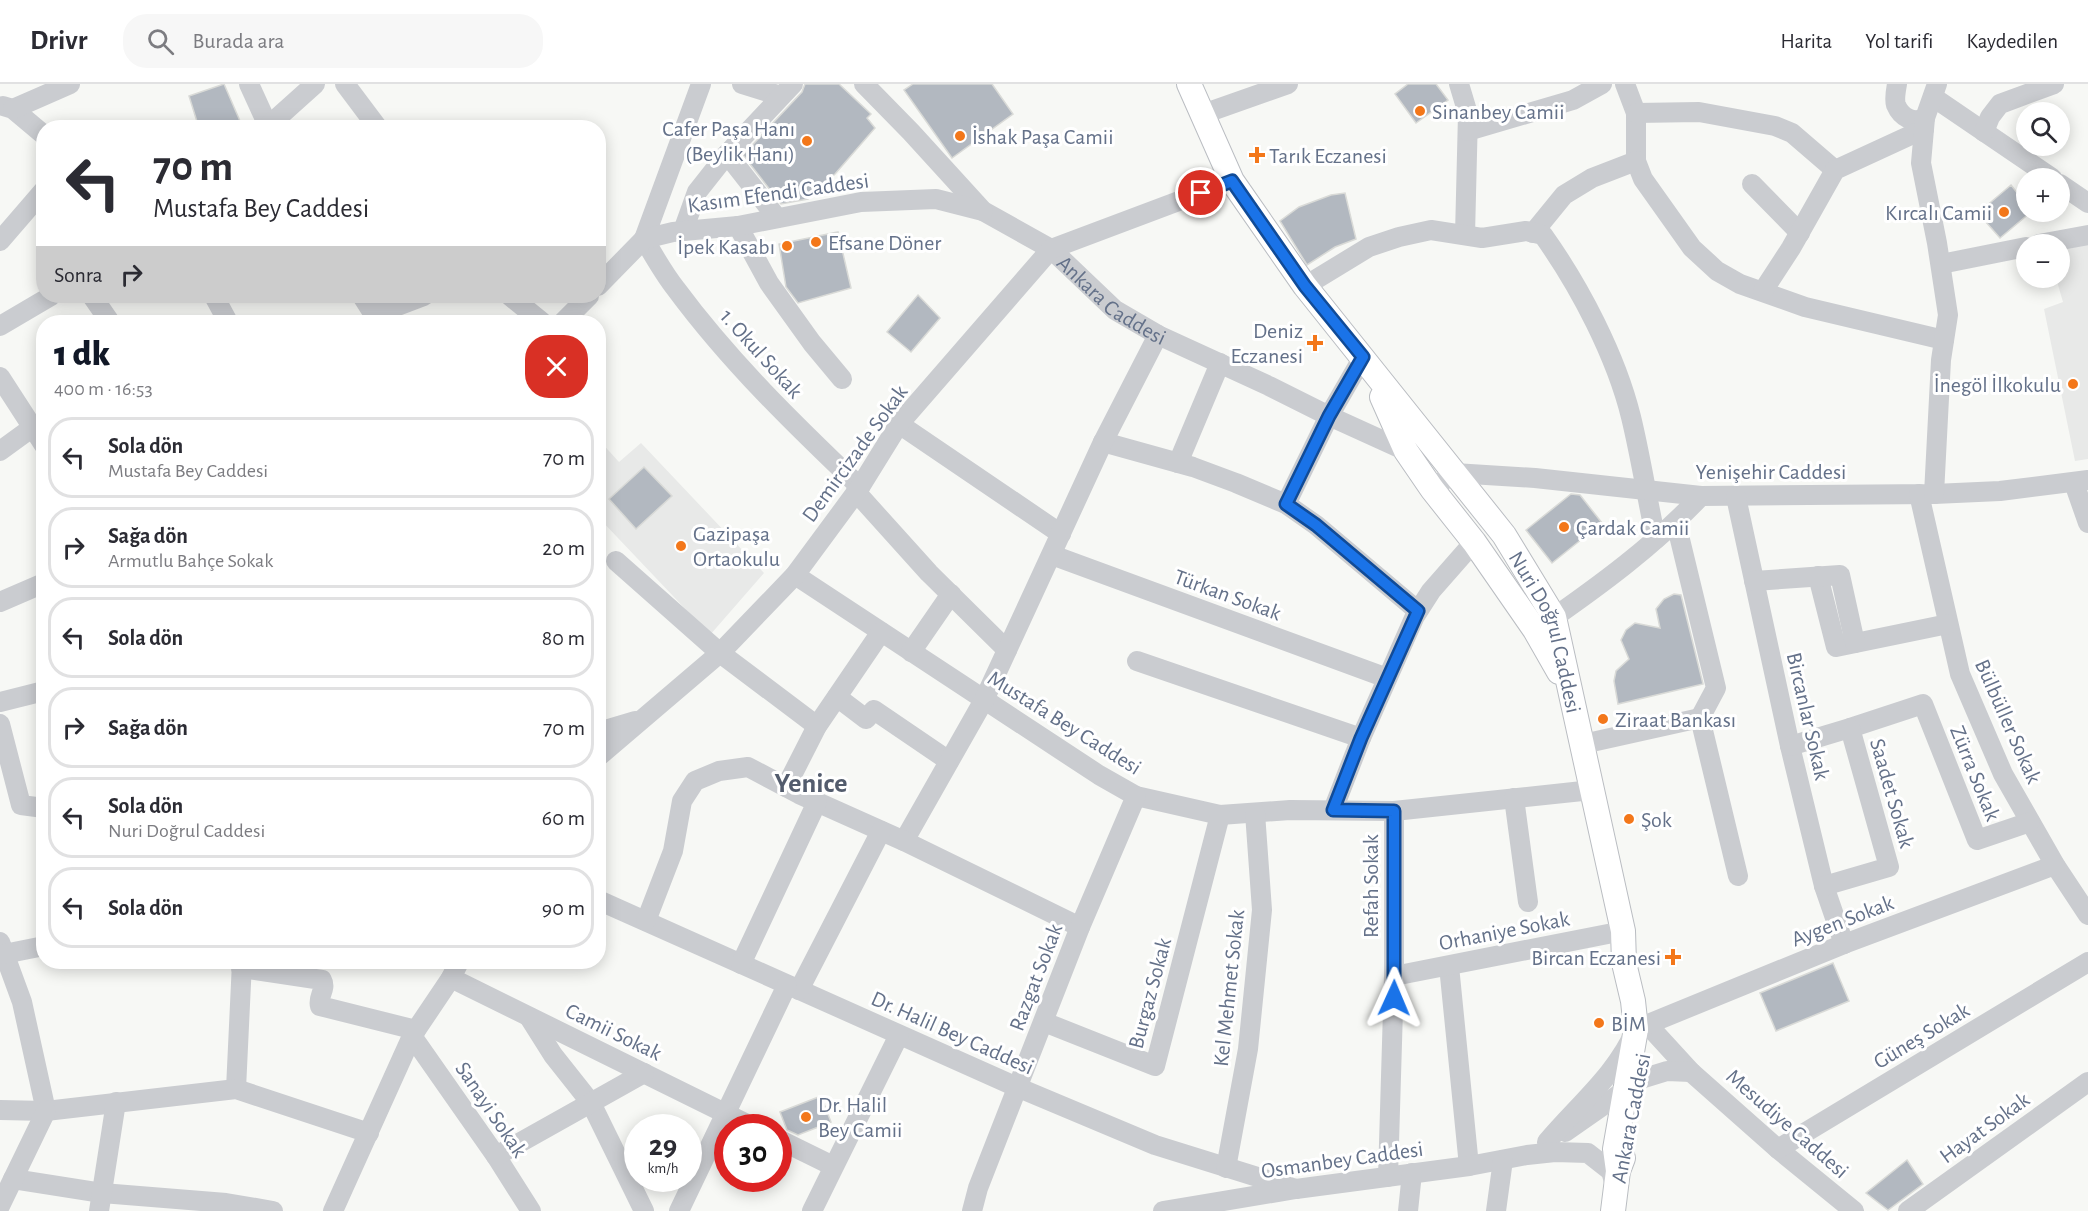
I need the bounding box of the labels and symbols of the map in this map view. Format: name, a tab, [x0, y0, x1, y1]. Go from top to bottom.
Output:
place label: Sinanbey Camii	[1432, 101, 1564, 123]
marker: Sinanbey Camii	[1413, 104, 1427, 118]
place label: Cafer Paşa Hanı (Beylik Hanı)	[662, 118, 795, 165]
place label: İshak Paşa Camii	[972, 126, 1113, 148]
marker: İshak Paşa Camii	[953, 129, 967, 143]
marker: Cafer Paşa Hanı (Beylik Hanı)	[800, 134, 814, 148]
place label: Tarık Eczanesi	[1269, 145, 1387, 167]
marker: Tarık Eczanesi	[1250, 148, 1264, 162]
pin	[1175, 167, 1226, 218]
street label: Kasım Efendi Caddesi	[686, 169, 870, 217]
place label: Kırcalı Camii	[1885, 202, 1992, 224]
marker: Kırcalı Camii	[1997, 205, 2011, 219]
place label: Efsane Döner	[828, 232, 941, 254]
marker: Efsane Döner	[809, 235, 823, 249]
place label: İpek Kasabı	[677, 236, 775, 258]
marker: İpek Kasabı	[780, 239, 794, 253]
street label: Ankara Caddesi	[1053, 251, 1169, 349]
street label: 1. Okul Sokak	[716, 305, 807, 402]
place label: Deniz Eczanesi	[1231, 320, 1303, 367]
marker: Deniz Eczanesi	[1308, 336, 1322, 350]
place label: İnegöl İlkokulu	[1934, 374, 2061, 396]
marker: İnegöl İlkokulu	[2066, 377, 2080, 391]
street label: Demircizade Sokak	[798, 381, 912, 526]
street label: Yenişehir Caddesi	[1696, 461, 1846, 483]
place label: Çardak Camii	[1576, 517, 1689, 539]
marker: Çardak Camii	[1557, 520, 1571, 534]
place label: Gazipaşa Ortaokulu	[693, 523, 780, 570]
marker: Gazipaşa Ortaokulu	[674, 539, 688, 553]
street label: Nuri Doğrul Caddesi	[1505, 547, 1585, 715]
street label: Türkan Sokak	[1171, 565, 1284, 624]
street label: Bircanlar Sokak	[1783, 650, 1833, 782]
street label: Bülbüller Sokak	[1971, 656, 2045, 787]
street label: Mustafa Bey Caddesi	[984, 667, 1145, 779]
place label: Ziraat Bankası	[1615, 709, 1736, 731]
marker: Ziraat Bankası	[1596, 712, 1610, 726]
street label: Zürra Sokak	[1946, 723, 2004, 824]
street label: Saadet Sokak	[1866, 736, 1918, 851]
district label: Yenice	[774, 770, 848, 798]
place label: Şok	[1641, 809, 1672, 831]
marker: Şok	[1622, 812, 1636, 826]
street label: Refah Sokak	[1360, 834, 1382, 938]
street label: Aygen Sokak	[1788, 891, 1897, 950]
street label: Kel Mehmet Sokak	[1210, 908, 1248, 1068]
street label: Orhaniye Sokak	[1437, 908, 1571, 954]
street label: Razgat Sokak	[1005, 921, 1066, 1034]
street label: Burgaz Sokak	[1125, 935, 1175, 1051]
place label: Bircan Eczanesi	[1531, 947, 1661, 969]
marker: Bircan Eczanesi	[1666, 950, 1680, 964]
position arrow	[1362, 966, 1426, 1030]
street label: Dr. Halil Bey Caddesi	[868, 987, 1037, 1079]
street label: Camii Sokak	[562, 999, 665, 1065]
street label: Güneş Sokak	[1870, 999, 1973, 1073]
place label: BİM	[1611, 1013, 1646, 1035]
marker: BİM	[1592, 1016, 1606, 1030]
street label: Ankara Caddesi	[1608, 1051, 1654, 1185]
street label: Sanayi Sokak	[451, 1058, 531, 1161]
street label: Mesudiye Caddesi	[1722, 1065, 1853, 1183]
street label: Hayat Sokak	[1936, 1088, 2033, 1168]
place label: Dr. Halil Bey Camii	[818, 1094, 902, 1141]
marker: Dr. Halil Bey Camii	[799, 1110, 813, 1124]
speed limit sign: 30	[714, 1114, 792, 1192]
street label: Osmanbey Caddesi	[1260, 1138, 1425, 1182]

